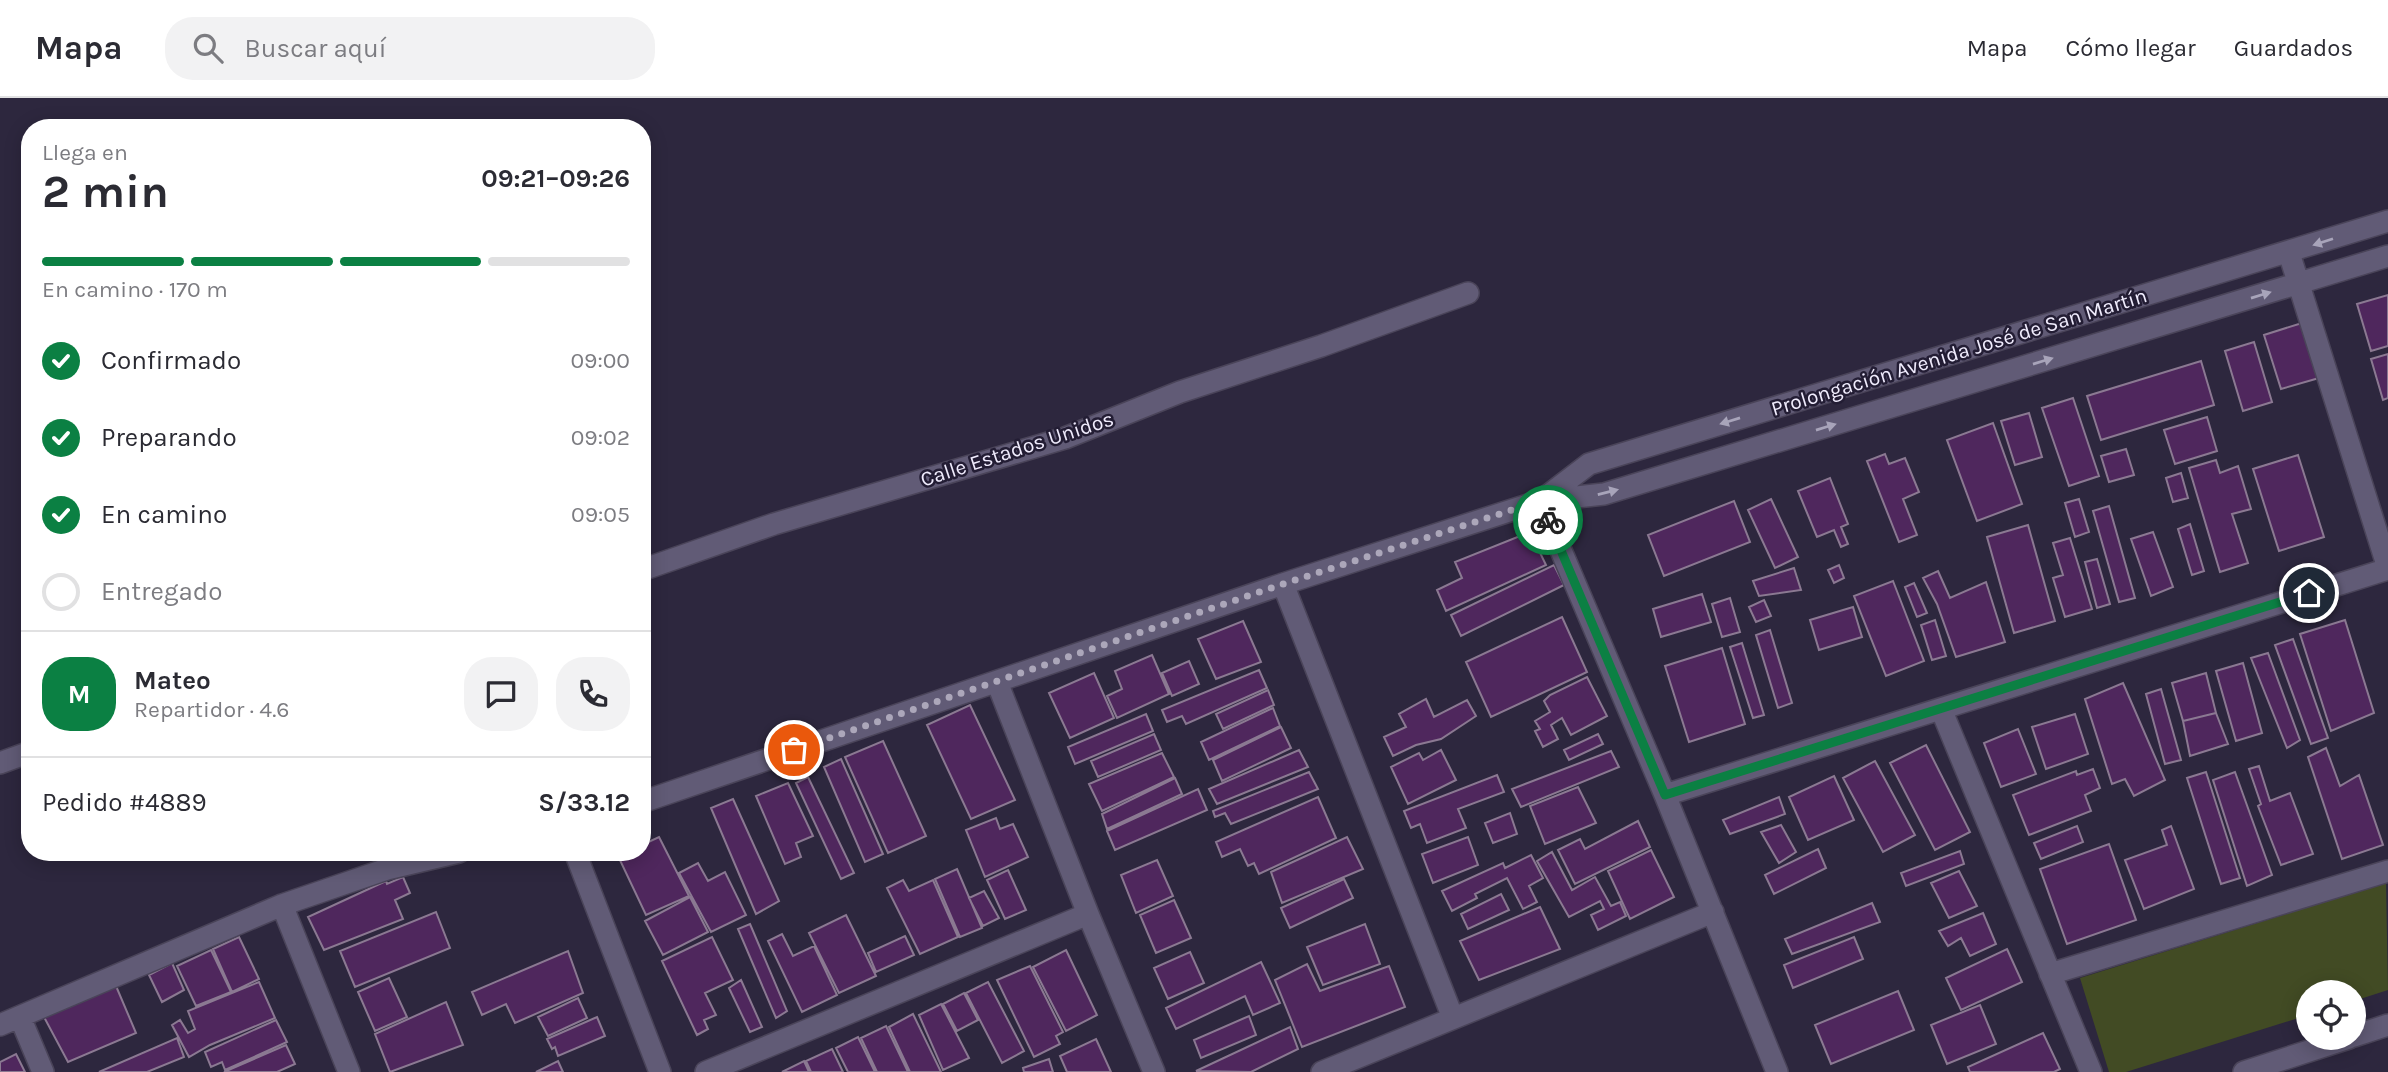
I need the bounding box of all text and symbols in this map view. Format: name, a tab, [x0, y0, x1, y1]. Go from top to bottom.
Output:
search box	[165, 17, 655, 80]
text: Mapa	[35, 29, 123, 67]
icon: search	[189, 29, 227, 67]
text: Buscar aquí	[245, 33, 386, 64]
text: Mapa	[1967, 34, 2027, 62]
text: Cómo llegar	[2065, 34, 2196, 62]
text: Guardados	[2234, 34, 2353, 62]
text: Llega en	[42, 139, 128, 166]
text: 09:21–09:26	[481, 163, 630, 194]
text: 2 min	[42, 165, 169, 219]
one-way arrow	[2312, 237, 2333, 248]
text: En camino · 170 m	[42, 276, 228, 303]
street label: Prolongación Avenida José de San Martín	[1768, 283, 2150, 421]
one-way arrow	[2251, 290, 2272, 300]
icon: check	[42, 342, 80, 380]
text: Confirmado	[101, 345, 241, 376]
text: 09:00	[570, 347, 630, 374]
one-way arrow	[2033, 355, 2054, 365]
street label: Calle Estados Unidos	[917, 406, 1117, 492]
one-way arrow	[1719, 417, 1740, 427]
icon: check	[42, 419, 80, 457]
one-way arrow	[1815, 421, 1836, 431]
text: Preparando	[101, 422, 237, 453]
text: 09:02	[571, 424, 630, 451]
courier	[1513, 485, 1583, 555]
one-way arrow	[1597, 486, 1619, 497]
icon: check	[42, 496, 80, 534]
text: En camino	[101, 499, 227, 530]
text: 09:05	[571, 501, 630, 528]
icon: bike	[1529, 501, 1567, 539]
pin	[2279, 563, 2339, 623]
icon: home	[2290, 574, 2328, 612]
text: Entregado	[101, 576, 222, 607]
button: chat	[464, 657, 538, 731]
button: phone	[556, 657, 630, 731]
text: Mateo	[134, 665, 211, 696]
text: M	[68, 679, 90, 710]
text: Repartidor · 4.6	[134, 696, 289, 723]
pin	[764, 720, 824, 780]
icon: bag	[775, 731, 813, 769]
text: Pedido #4889	[42, 787, 207, 818]
text: S/33.12	[538, 787, 630, 818]
map controls	[2296, 980, 2366, 1050]
button: locate	[2296, 980, 2366, 1050]

